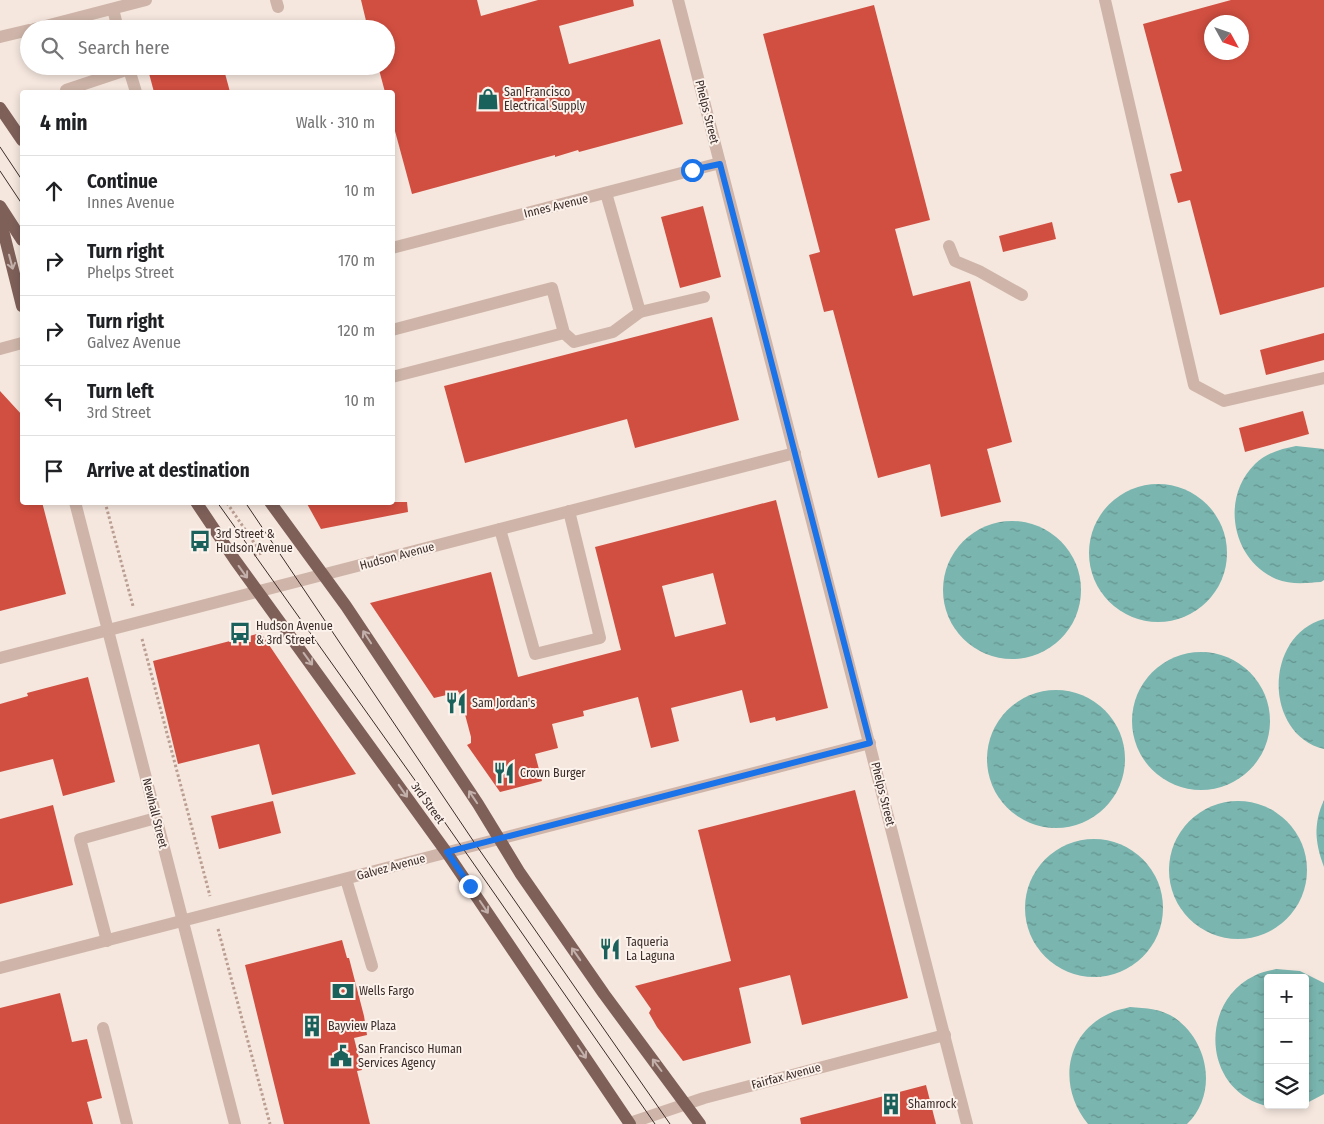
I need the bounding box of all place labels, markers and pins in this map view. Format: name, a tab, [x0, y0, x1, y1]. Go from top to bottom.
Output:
place label: San Francisco Electrical Supply	[504, 85, 586, 113]
shop icon: San Francisco Electrical Supply	[475, 86, 501, 112]
place label: 3rd Street & Hudson Avenue	[216, 527, 293, 555]
bus stop icon: 3rd Street & Hudson Avenue	[187, 528, 213, 554]
place label: Hudson Avenue & 3rd Street	[256, 619, 333, 647]
bus stop icon: Hudson Avenue & 3rd Street	[227, 620, 253, 646]
restaurant icon: Sam Jordan's	[443, 690, 469, 716]
place label: Sam Jordan's	[472, 696, 535, 710]
restaurant icon: Crown Burger	[491, 760, 517, 786]
place label: Crown Burger	[520, 766, 586, 780]
place label: Taqueria La Laguna	[626, 935, 675, 963]
restaurant icon: Taqueria La Laguna	[597, 936, 623, 962]
bank icon: Wells Fargo	[330, 978, 356, 1004]
place label: Wells Fargo	[359, 984, 414, 998]
building icon: Bayview Plaza	[299, 1013, 325, 1039]
place label: Bayview Plaza	[328, 1019, 396, 1033]
place label: San Francisco Human Services Agency	[358, 1042, 462, 1070]
public building icon: San Francisco Human Services Agency	[328, 1043, 354, 1069]
building icon: Shamrock	[878, 1091, 904, 1117]
place label: Shamrock	[908, 1097, 957, 1111]

